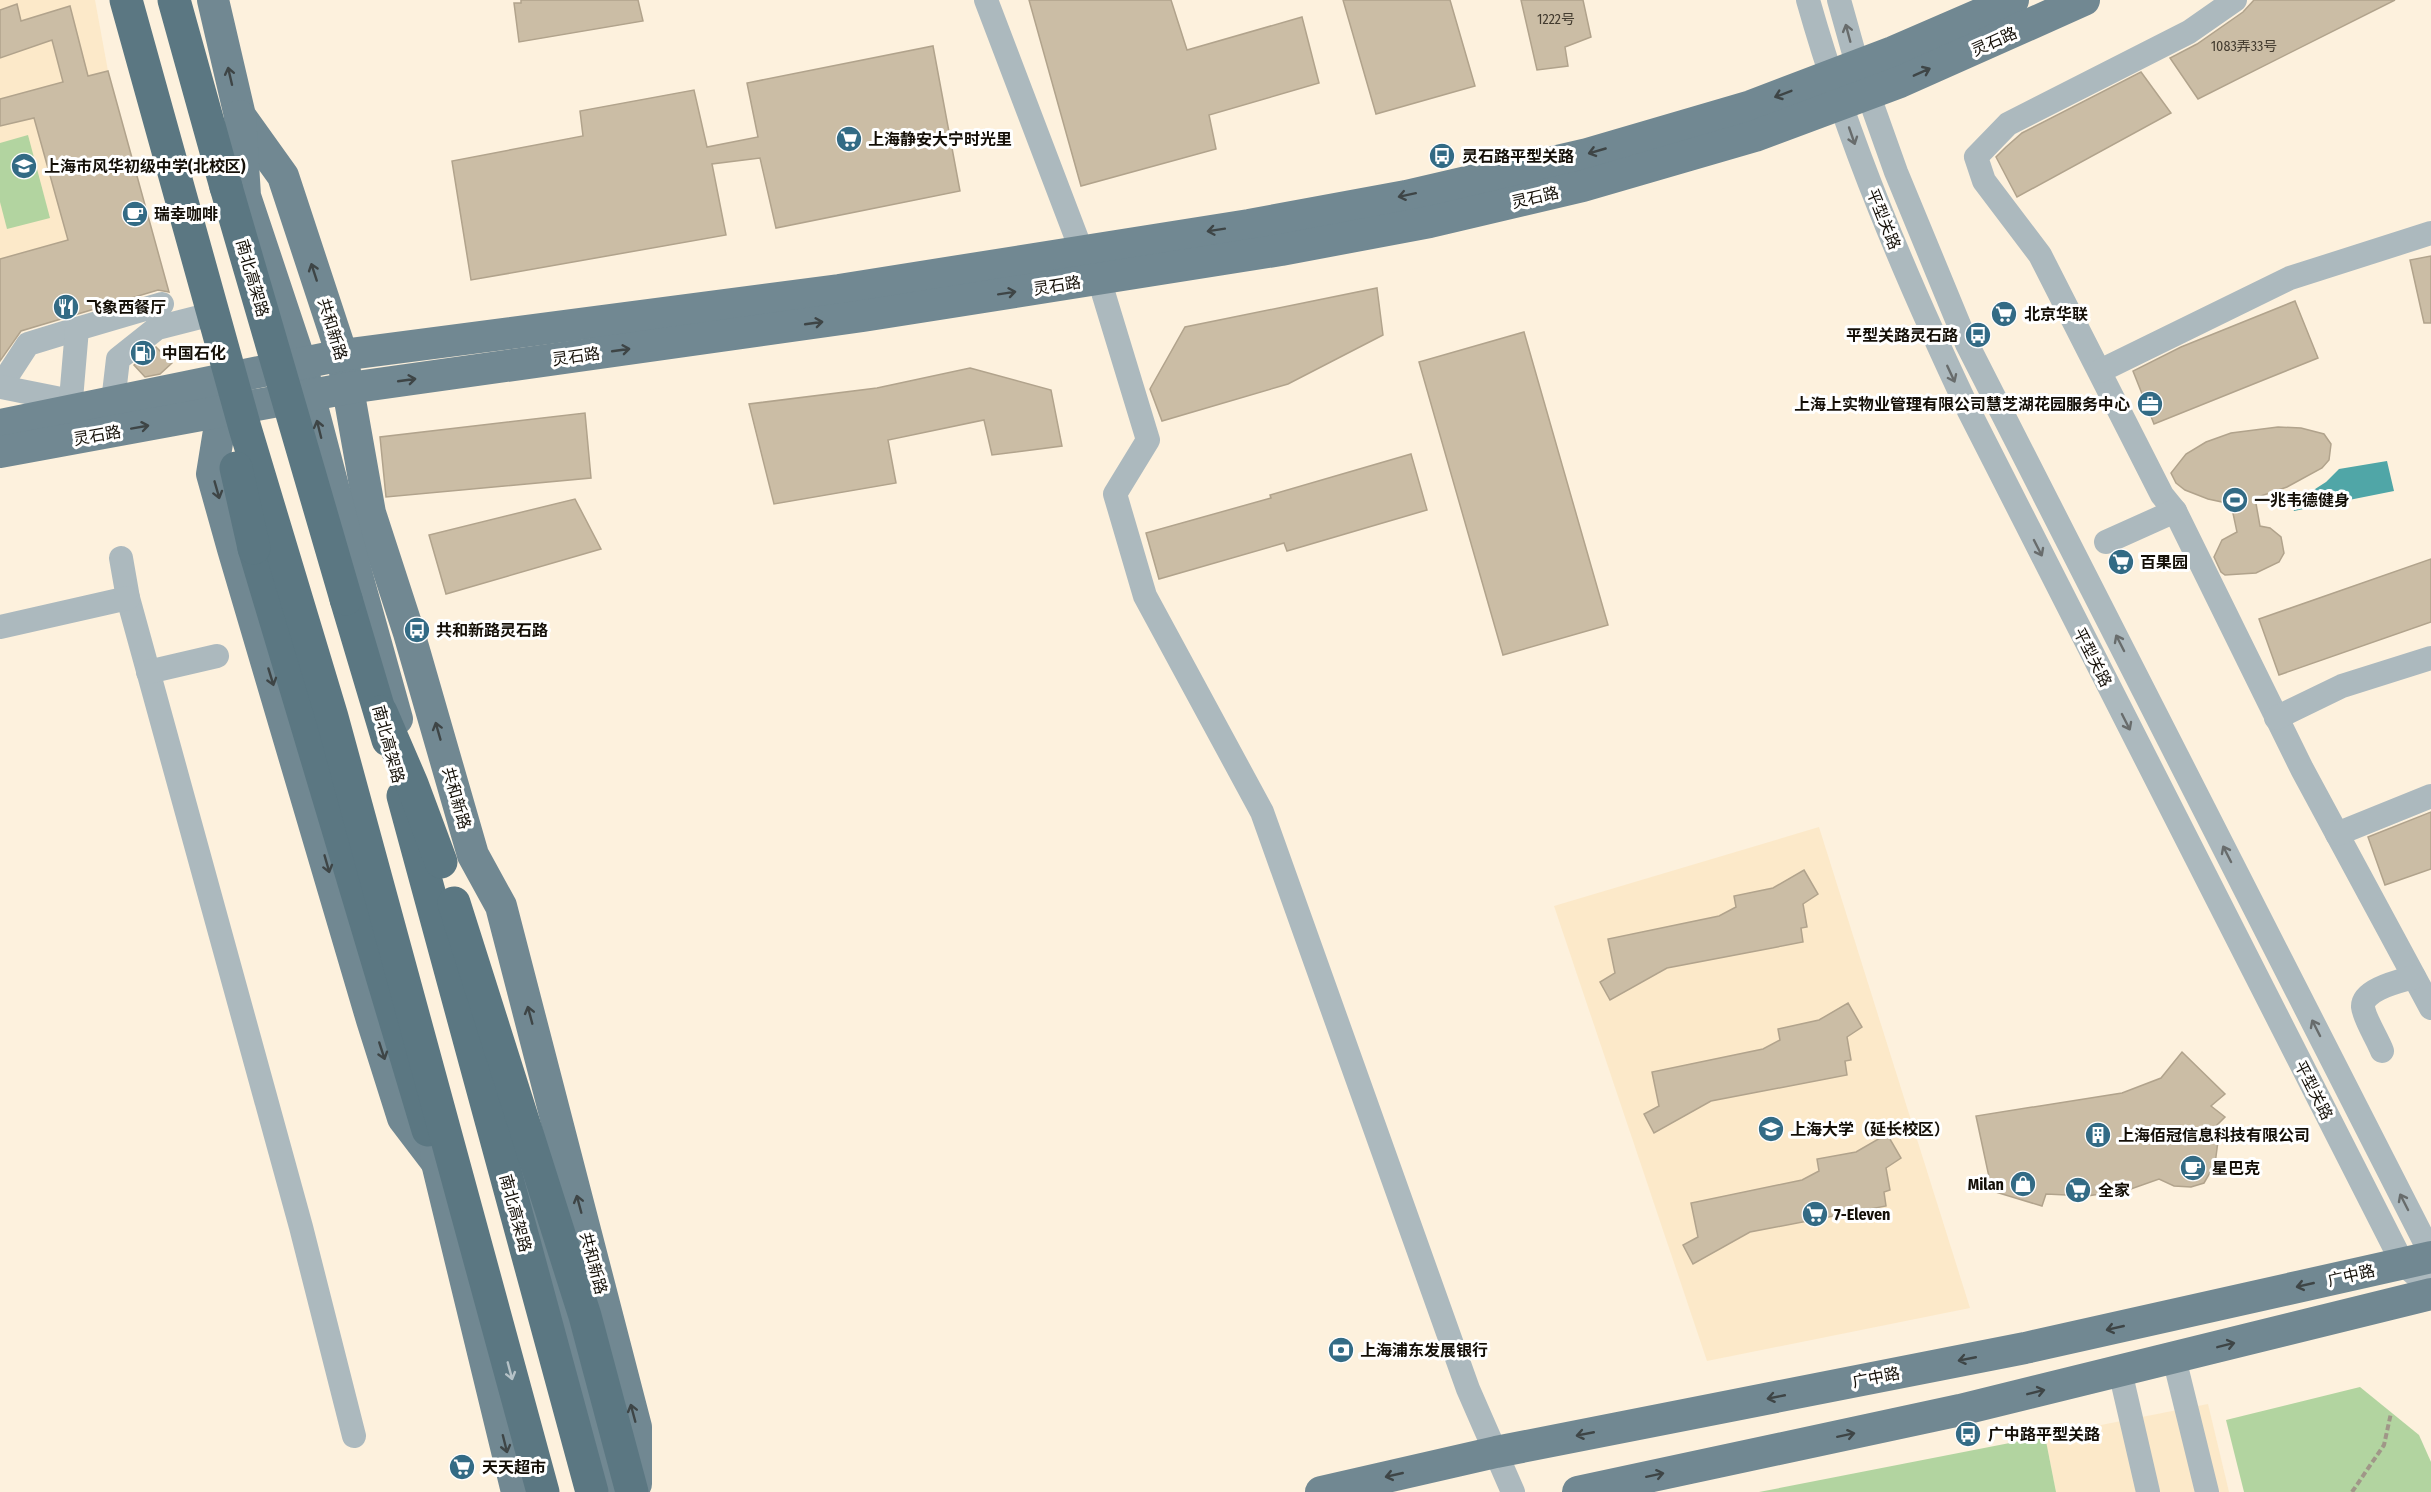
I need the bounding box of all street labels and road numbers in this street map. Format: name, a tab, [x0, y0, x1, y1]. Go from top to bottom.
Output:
street label: 灵石路	[1968, 23, 2020, 60]
street label: 灵石路	[1510, 183, 1561, 212]
street label: 平型关路	[1863, 186, 1904, 252]
street label: 南北高架路	[232, 237, 273, 319]
street label: 灵石路	[1032, 272, 1082, 299]
street label: 共和新路	[314, 296, 351, 363]
street label: 灵石路	[551, 344, 601, 369]
street label: 灵石路	[72, 422, 122, 449]
street label: 平型关路	[2070, 624, 2116, 690]
street label: 南北高架路	[369, 703, 408, 785]
street label: 共和新路	[439, 765, 474, 832]
street label: 平型关路	[2291, 1057, 2337, 1123]
street label: 南北高架路	[496, 1172, 535, 1254]
street label: 共和新路	[576, 1230, 611, 1297]
street label: 广中路	[2326, 1261, 2377, 1290]
street label: 广中路	[1851, 1364, 1901, 1391]

